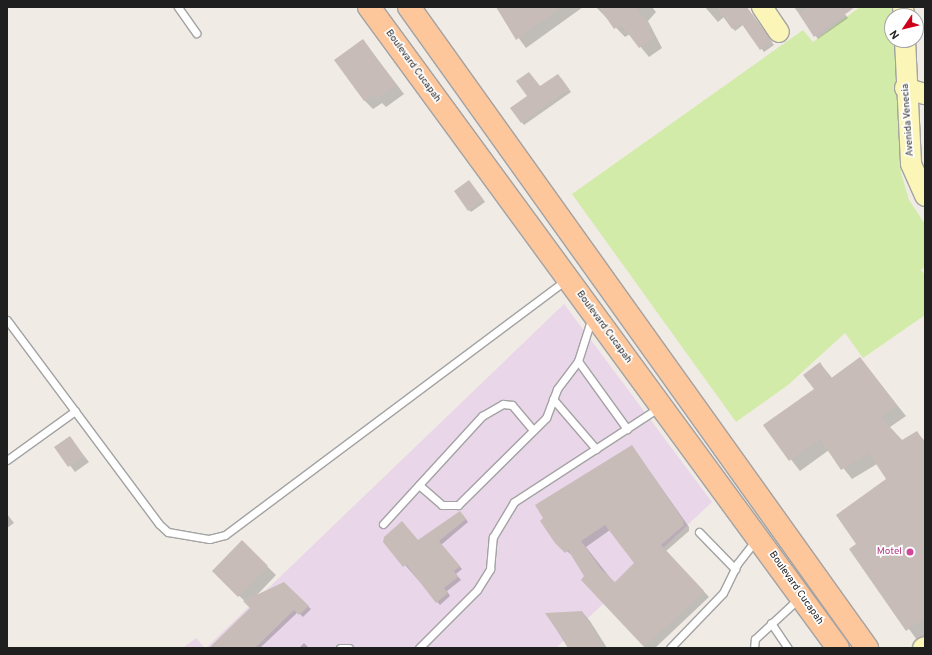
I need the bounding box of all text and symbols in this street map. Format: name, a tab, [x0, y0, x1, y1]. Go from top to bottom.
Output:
north arrow	[884, 8, 924, 48]
street label: Boulevard Cucapah	[383, 27, 443, 105]
text: N	[887, 27, 903, 42]
street label: Avenida Venecia	[899, 83, 917, 157]
street label: Boulevard Cucapah	[574, 288, 634, 366]
place label: Motel	[877, 546, 902, 558]
marker: Motel	[905, 547, 915, 557]
street label: Boulevard Cucapah	[766, 549, 826, 627]

